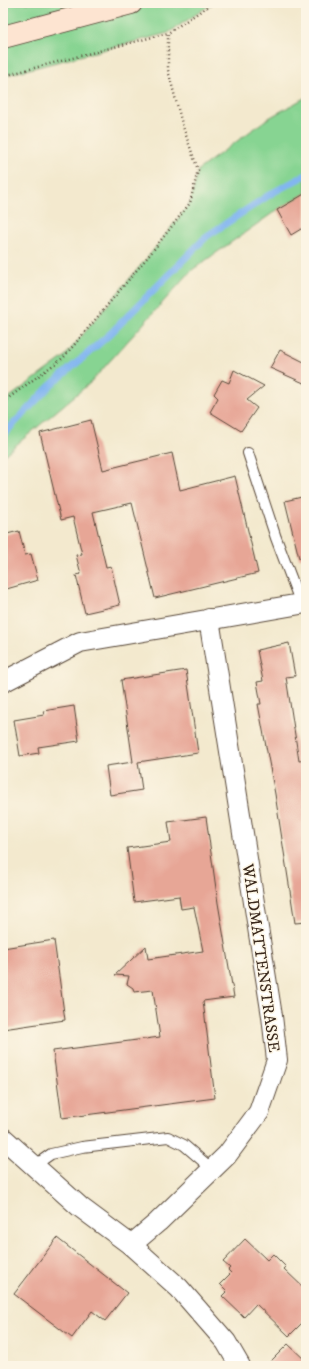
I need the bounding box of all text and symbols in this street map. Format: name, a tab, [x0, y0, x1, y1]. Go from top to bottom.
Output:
street label: WALDMATTENSTRASSE	[238, 862, 284, 1054]

